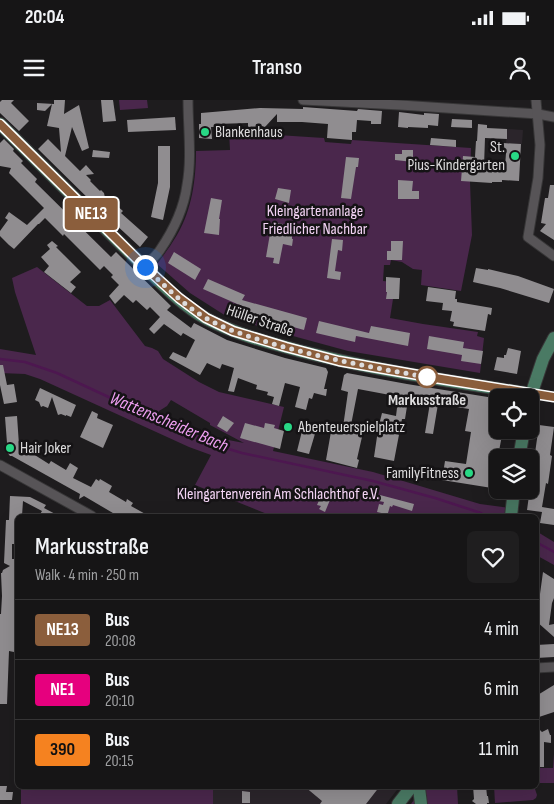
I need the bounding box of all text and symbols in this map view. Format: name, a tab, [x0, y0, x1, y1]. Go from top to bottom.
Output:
text: 20:04	[25, 6, 64, 29]
icon: menu	[20, 54, 48, 82]
text: Transo	[252, 54, 302, 81]
icon: person	[506, 54, 534, 82]
place label: Blankenhaus	[215, 123, 283, 142]
marker: Blankenhaus	[199, 126, 211, 138]
place label: St. Pius-Kindergarten	[407, 138, 505, 175]
marker: St. Pius-Kindergarten	[509, 150, 521, 162]
line badge: NE13	[56, 198, 126, 230]
park label: Kleingartenanlage Friedlicher Nachbar	[263, 202, 368, 239]
text: NE13	[75, 203, 107, 224]
your location	[133, 255, 158, 280]
street label: Hüller Straße	[224, 301, 296, 341]
marker: Markusstraße	[416, 366, 438, 388]
water label: Wattenscheider Bach	[107, 388, 232, 457]
map controls	[489, 389, 539, 499]
button: locate	[489, 389, 539, 439]
place label: Markusstraße	[388, 391, 466, 410]
place label: Abenteuerspielplatz	[297, 418, 405, 437]
marker: Abenteuerspielplatz	[282, 421, 294, 433]
place label: Hair Joker	[20, 439, 72, 458]
marker: Hair Joker	[4, 442, 16, 454]
button: layers	[489, 449, 539, 499]
place label: FamilyFitness	[386, 464, 459, 483]
marker: FamilyFitness	[463, 467, 475, 479]
park label: Kleingartenverein Am Schlachthof e.V.	[177, 485, 379, 504]
button: heart	[467, 531, 519, 583]
text: Markusstraße	[35, 532, 149, 561]
text: Walk · 4 min · 250 m	[35, 566, 139, 585]
text: Bus	[105, 609, 130, 632]
text: 4 min	[484, 618, 519, 641]
text: NE13	[46, 619, 79, 640]
text: 20:08	[105, 632, 136, 651]
text: Bus	[105, 669, 130, 692]
text: 6 min	[484, 678, 519, 701]
text: NE1	[50, 679, 75, 700]
text: 20:10	[105, 692, 134, 711]
text: Bus	[105, 729, 130, 752]
text: 11 min	[479, 738, 519, 761]
text: 390	[50, 739, 75, 760]
text: 20:15	[105, 752, 134, 771]

